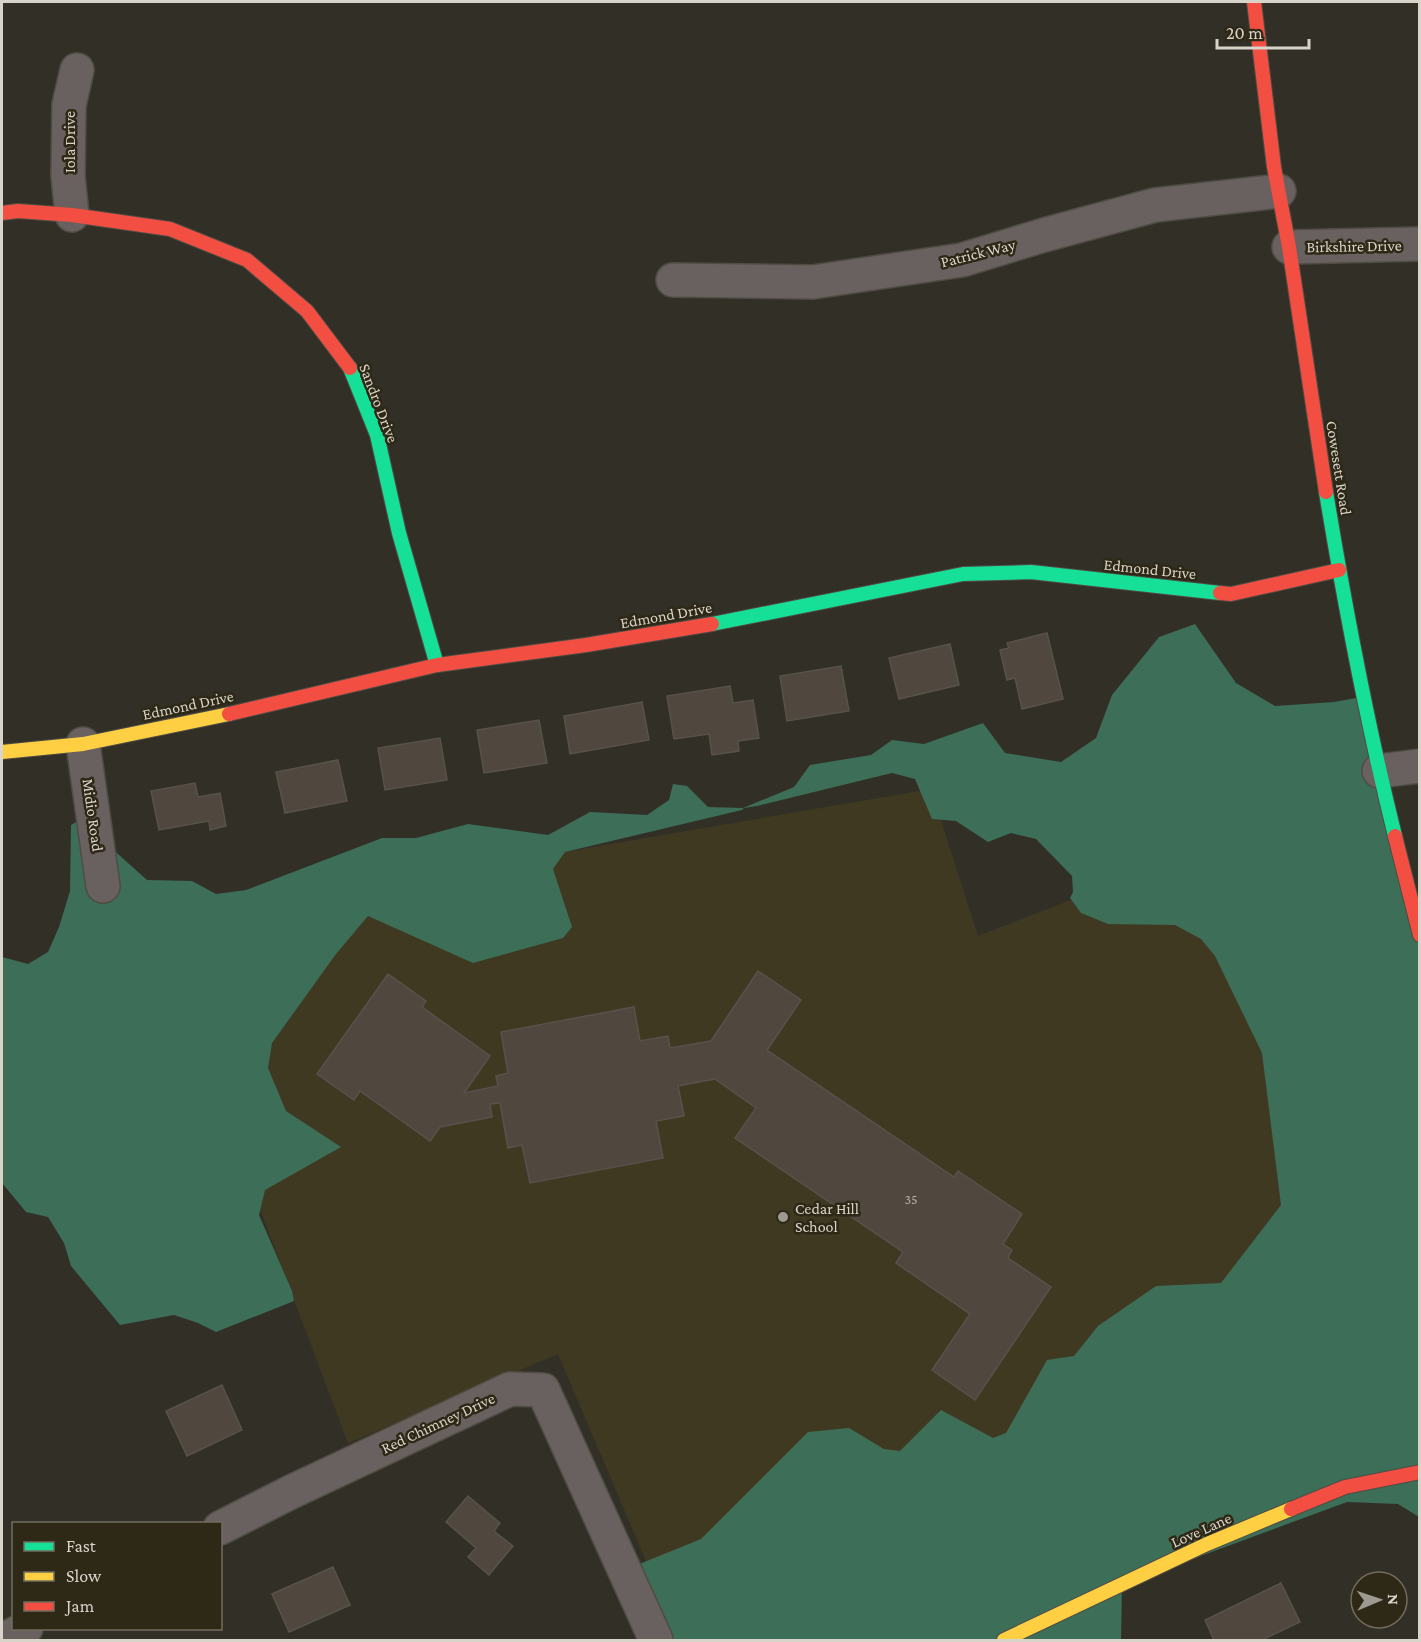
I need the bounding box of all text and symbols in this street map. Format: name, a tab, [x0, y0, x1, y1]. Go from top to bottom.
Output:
scale bar	[1217, 12, 1308, 50]
text: 20 m	[1226, 23, 1263, 43]
street label: Iola Drive	[61, 111, 78, 173]
street label: Patrick Way	[939, 235, 1018, 271]
street label: Birkshire Drive	[1306, 237, 1402, 255]
street label: Sandro Drive	[356, 361, 402, 445]
street label: Cowesett Road	[1323, 420, 1355, 517]
street label: Edmond Drive	[1103, 556, 1197, 582]
street label: Edmond Drive	[619, 599, 713, 631]
street label: Edmond Drive	[141, 687, 235, 723]
street label: Midio Road	[79, 777, 107, 853]
house number: 35	[904, 1191, 918, 1207]
place label: Cedar Hill School	[795, 1200, 859, 1235]
marker: Cedar Hill School	[776, 1210, 790, 1224]
street label: Red Chimney Drive	[379, 1389, 498, 1458]
street label: Love Lane	[1168, 1509, 1234, 1551]
legend	[12, 1522, 222, 1630]
text: Fast	[66, 1536, 97, 1556]
text: Slow	[66, 1566, 102, 1586]
north arrow	[1349, 1570, 1409, 1630]
text: N	[1385, 1594, 1402, 1605]
text: Jam	[64, 1596, 95, 1616]

